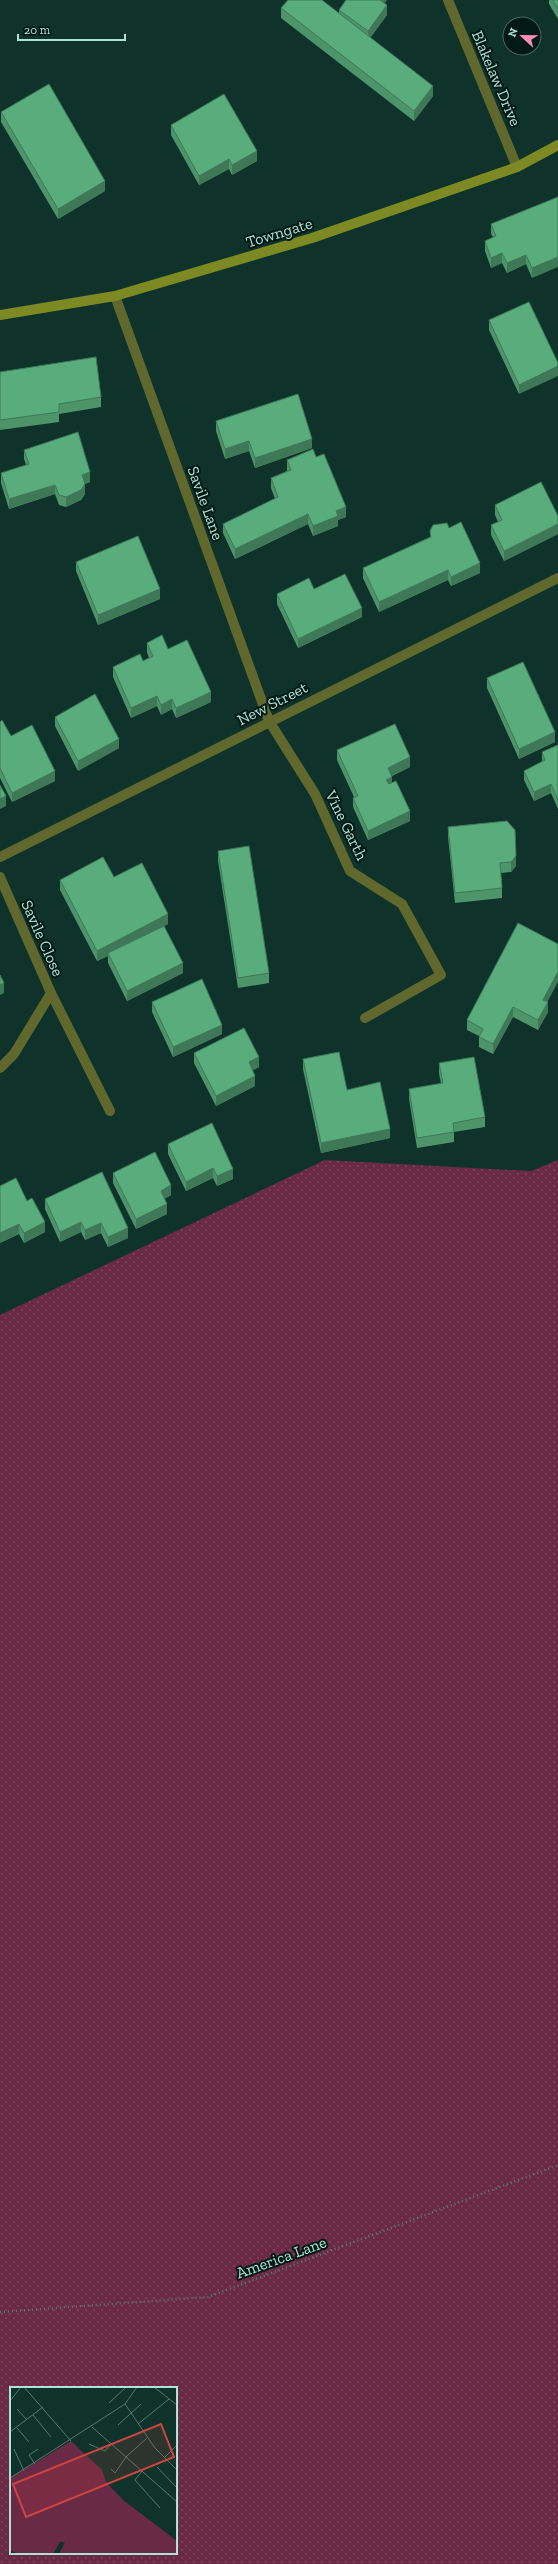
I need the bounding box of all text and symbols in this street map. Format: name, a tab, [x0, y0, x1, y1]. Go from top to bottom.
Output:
scale bar	[18, 16, 125, 42]
north arrow	[502, 16, 542, 56]
text: 20 m	[24, 23, 51, 37]
text: N	[506, 26, 521, 39]
street label: Blakelaw Drive	[468, 28, 525, 129]
street label: Towngate	[244, 213, 315, 252]
street label: Savile Lane	[183, 464, 228, 543]
street label: New Street	[234, 678, 311, 729]
street label: Vine Garth	[321, 786, 372, 863]
street label: Savile Close	[17, 897, 68, 979]
street label: America Lane	[233, 2232, 329, 2283]
inset map	[10, 2387, 177, 2554]

